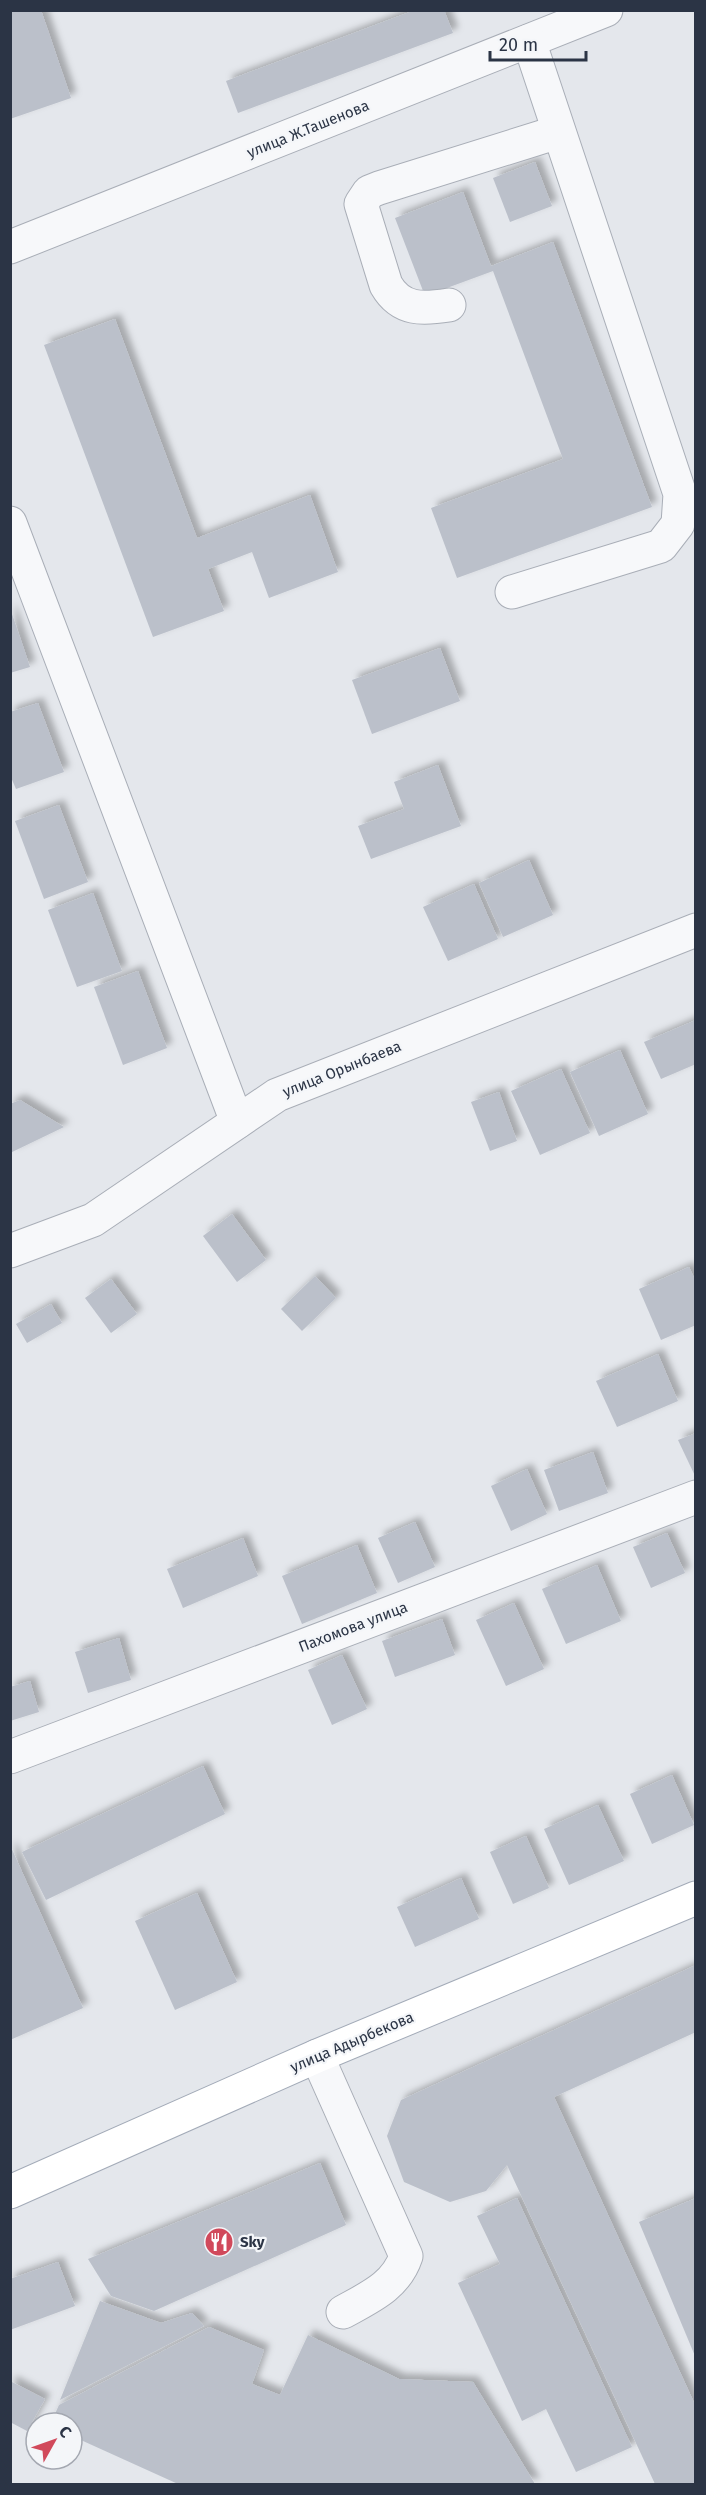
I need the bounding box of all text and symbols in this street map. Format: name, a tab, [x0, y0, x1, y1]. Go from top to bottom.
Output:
scale bar	[490, 24, 586, 62]
text: 20 m	[499, 34, 538, 56]
street label: улица Ж.Ташенова	[244, 96, 372, 162]
street label: улица Орынбаева	[280, 1037, 404, 1101]
street label: Пахомова улица	[296, 1598, 410, 1656]
street label: улица Адырбекова	[288, 2008, 416, 2076]
restaurant icon: Sky	[203, 2226, 235, 2258]
place label: Sky	[240, 2233, 265, 2251]
north arrow	[24, 2411, 84, 2471]
text: С	[55, 2422, 76, 2442]

